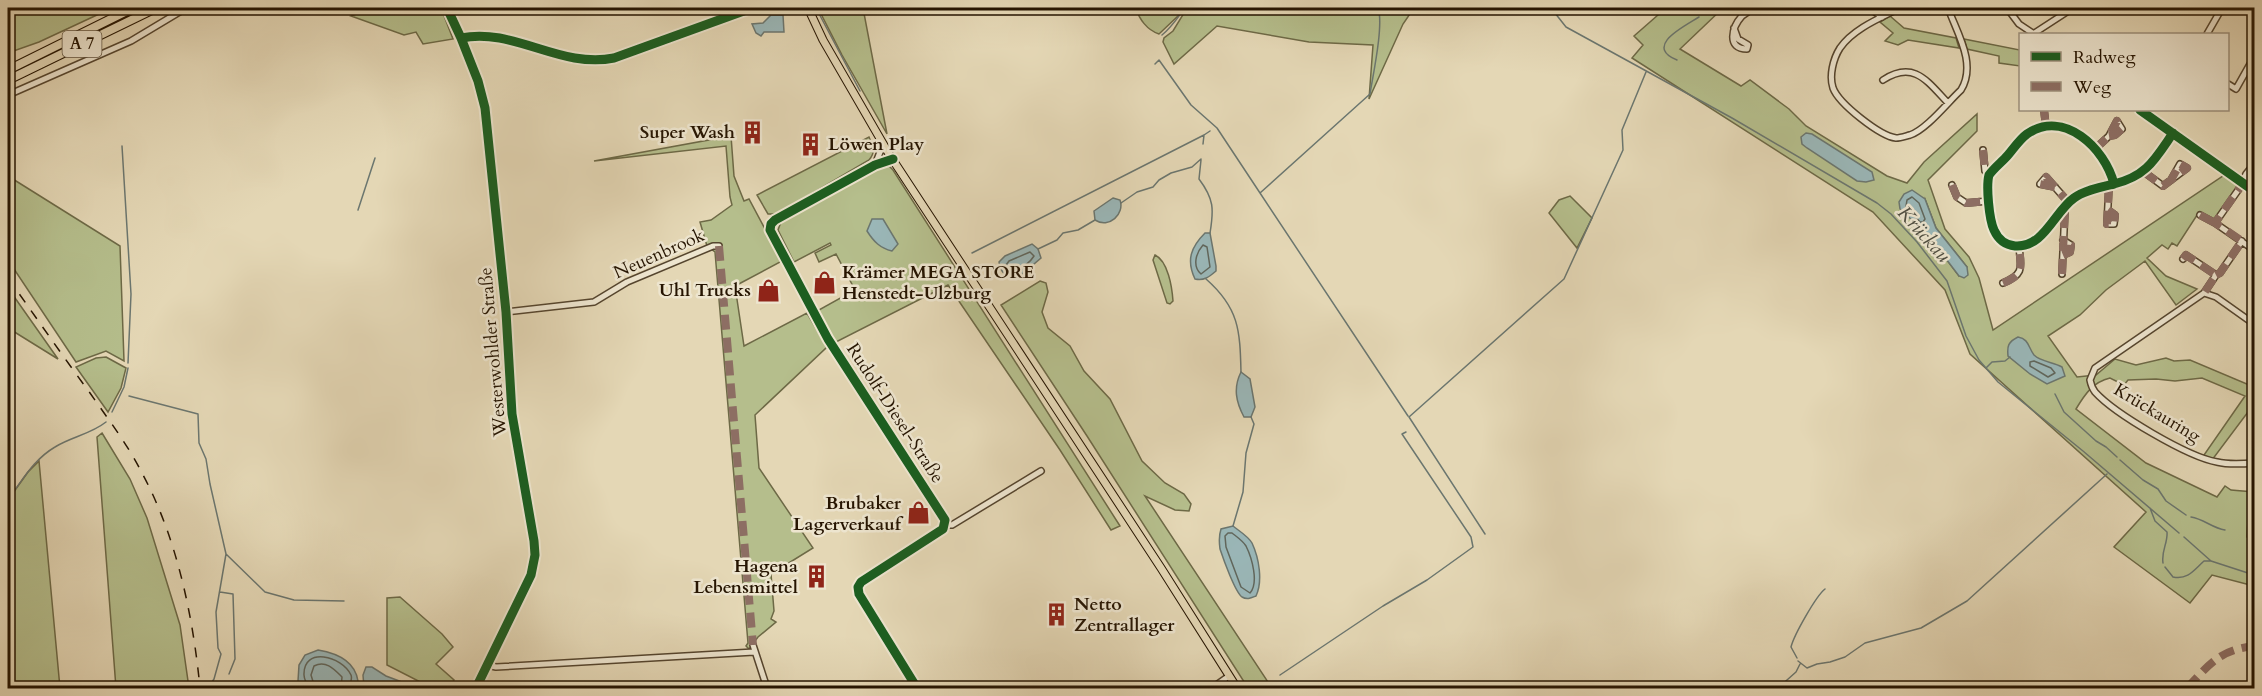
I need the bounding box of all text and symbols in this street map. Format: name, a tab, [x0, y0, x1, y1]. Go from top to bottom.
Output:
road number: A 7	[62, 31, 101, 57]
legend	[2019, 33, 2229, 111]
text: Radweg	[2073, 45, 2136, 70]
text: Weg	[2072, 75, 2112, 100]
building icon: Super Wash	[740, 119, 766, 145]
place label: Super Wash	[640, 120, 735, 145]
building icon: Löwen Play	[797, 131, 823, 157]
place label: Löwen Play	[828, 132, 925, 157]
water label: Krückau	[1891, 200, 1957, 268]
street label: Neuenbrook	[610, 223, 709, 285]
place label: Krämer MEGA STORE Henstedt-Ulzburg	[842, 260, 1034, 306]
street label: Westerwohlder Straße	[473, 266, 513, 439]
shop icon: Krämer MEGA STORE Henstedt-Ulzburg	[811, 269, 837, 295]
shop icon: Uhl Trucks	[756, 277, 782, 303]
place label: Uhl Trucks	[659, 278, 751, 303]
street label: Rudolf-Diesel-Straße	[840, 338, 950, 488]
street label: Krückauring	[2109, 377, 2206, 449]
place label: Brubaker Lagerverkauf	[793, 491, 904, 537]
shop icon: Brubaker Lagerverkauf	[906, 500, 932, 526]
place label: Hagena Lebensmittel	[693, 554, 798, 600]
building icon: Hagena Lebensmittel	[803, 563, 829, 589]
place label: Netto Zentrallager	[1074, 592, 1175, 638]
building icon: Netto Zentrallager	[1043, 601, 1069, 627]

